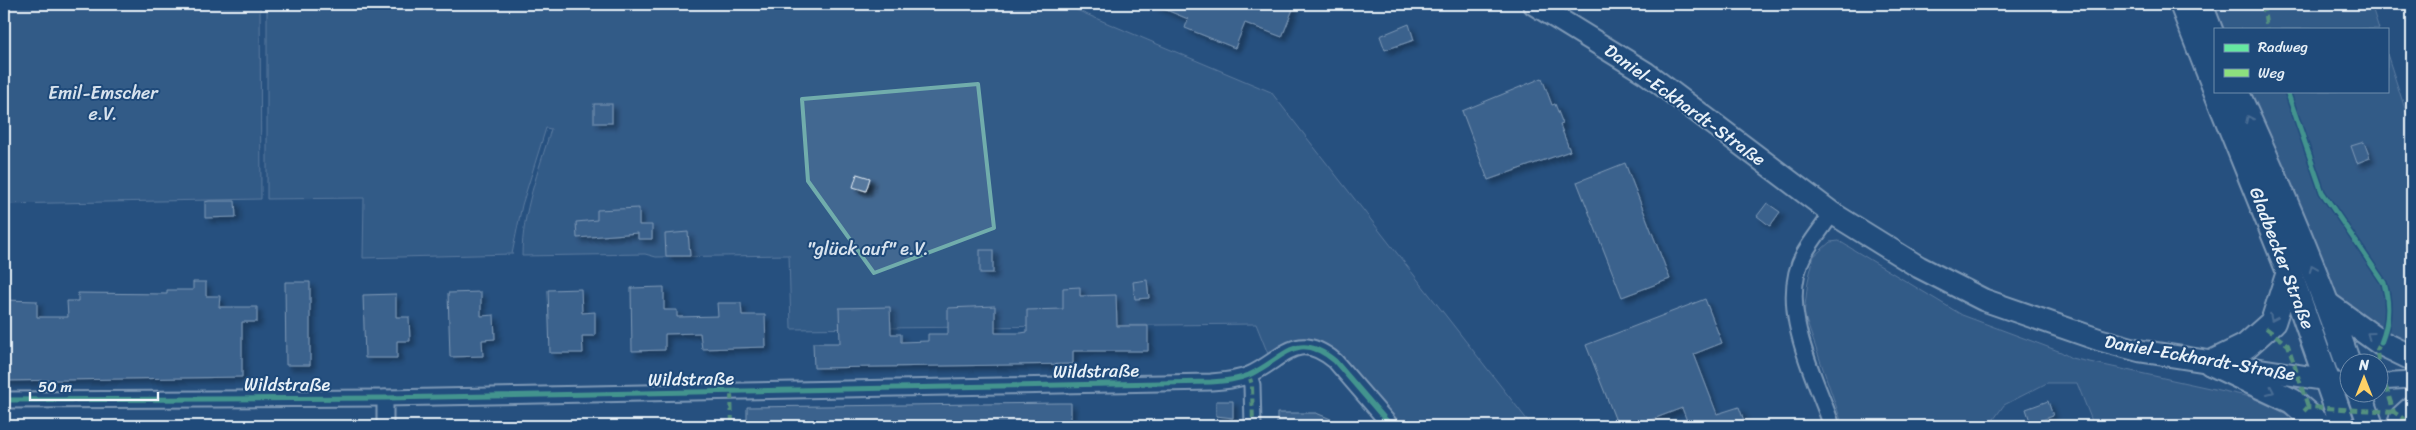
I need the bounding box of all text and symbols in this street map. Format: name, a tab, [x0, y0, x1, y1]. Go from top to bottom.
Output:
legend	[2214, 28, 2388, 92]
text: Radweg	[2258, 34, 2308, 60]
street label: Daniel-Eckhardt-Straße	[1597, 35, 1773, 175]
text: Weg	[2258, 60, 2285, 86]
park label: Emil-Emscher e.V.	[48, 77, 159, 130]
one-way arrow	[2245, 115, 2255, 124]
street label: Gladbecker Straße	[2240, 182, 2324, 334]
park label: "glück auf" e.V.	[807, 233, 929, 265]
one-way arrow	[2309, 265, 2319, 273]
one-way arrow	[2269, 313, 2279, 322]
street label: Daniel-Eckhardt-Straße	[2102, 325, 2298, 391]
one-way arrow	[2366, 332, 2376, 341]
north arrow	[2338, 352, 2388, 402]
text: N	[2358, 353, 2369, 378]
street label: Wildstraße	[1053, 354, 1140, 388]
street label: Wildstraße	[648, 362, 735, 396]
street label: Wildstraße	[244, 369, 330, 401]
scale bar	[30, 370, 158, 402]
text: 50 m	[38, 374, 73, 400]
one-way arrow	[2266, 385, 2275, 395]

